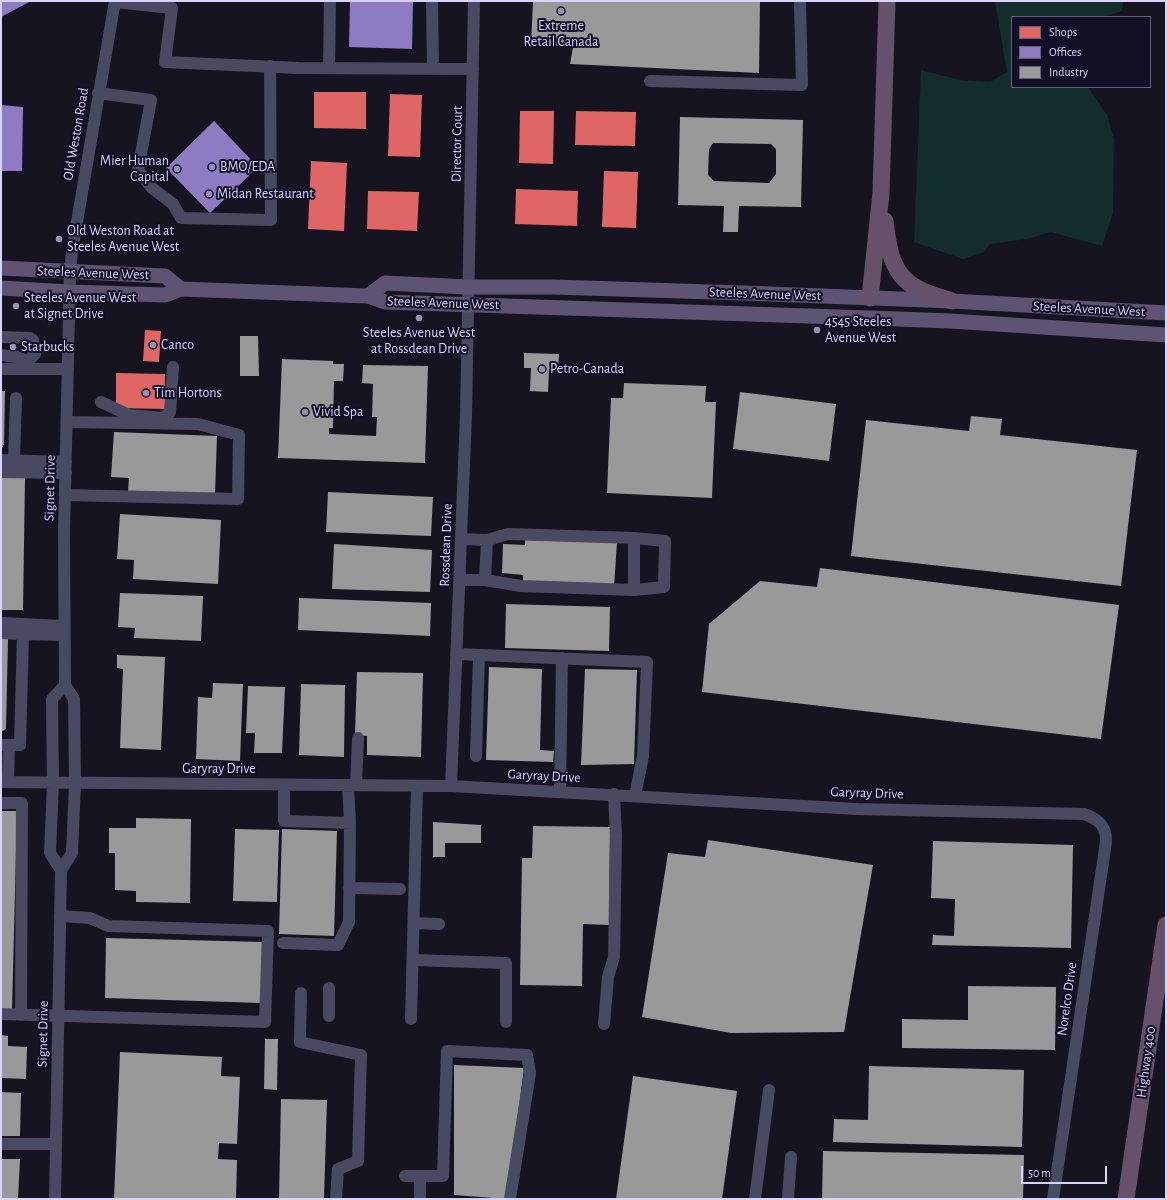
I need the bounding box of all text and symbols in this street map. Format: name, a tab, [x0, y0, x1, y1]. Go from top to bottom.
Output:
marker: Extreme Retail Canada	[556, 6, 566, 16]
legend	[1011, 16, 1151, 88]
place label: Extreme Retail Canada	[524, 18, 598, 50]
text: Shops	[1049, 26, 1077, 38]
text: Offices	[1049, 46, 1082, 58]
text: Industry	[1049, 66, 1088, 78]
street label: Old Weston Road	[60, 86, 92, 182]
street label: Director Court	[448, 106, 466, 182]
place label: Mier Human Capital	[100, 153, 169, 186]
place label: BMO/EDA	[220, 159, 275, 175]
marker: BMO/EDA	[207, 162, 217, 172]
marker: Mier Human Capital	[172, 164, 182, 174]
place label: Midan Restaurant	[217, 186, 314, 202]
marker: Midan Restaurant	[204, 189, 214, 199]
place label: Old Weston Road at Steeles Avenue West	[67, 223, 179, 256]
marker: Old Weston Road at Steeles Avenue West	[54, 234, 64, 244]
street label: Steeles Avenue West	[37, 263, 149, 283]
street label: Steeles Avenue West	[709, 284, 821, 304]
place label: Steeles Avenue West at Signet Drive	[24, 290, 136, 322]
street label: Steeles Avenue West	[387, 293, 499, 313]
street label: Steeles Avenue West	[1032, 298, 1146, 320]
marker: Steeles Avenue West at Signet Drive	[11, 301, 21, 311]
marker: Steeles Avenue West at Rossdean Drive	[414, 313, 424, 323]
place label: 4545 Steeles Avenue West	[825, 314, 896, 346]
place label: Steeles Avenue West at Rossdean Drive	[363, 325, 475, 358]
marker: 4545 Steeles Avenue West	[812, 325, 822, 335]
place label: Canco	[161, 337, 194, 353]
place label: Starbucks	[21, 339, 74, 355]
marker: Canco	[148, 340, 158, 350]
marker: Starbucks	[8, 342, 18, 352]
place label: Petro-Canada	[550, 361, 624, 377]
marker: Petro-Canada	[537, 364, 547, 374]
place label: Tim Hortons	[154, 385, 222, 401]
marker: Tim Hortons	[141, 388, 151, 398]
place label: Vivid Spa	[313, 404, 363, 420]
marker: Vivid Spa	[300, 407, 310, 417]
street label: Signet Drive	[41, 455, 59, 521]
street label: Rossdean Drive	[436, 503, 456, 587]
street label: Garyray Drive	[182, 761, 256, 777]
street label: Garyray Drive	[507, 766, 581, 786]
street label: Garyray Drive	[830, 783, 904, 803]
street label: Norelco Drive	[1054, 961, 1080, 1037]
street label: Signet Drive	[34, 1001, 52, 1067]
street label: Highway 400	[1133, 1025, 1159, 1099]
scale bar	[1023, 1158, 1109, 1184]
text: 50 m	[1028, 1167, 1051, 1179]

